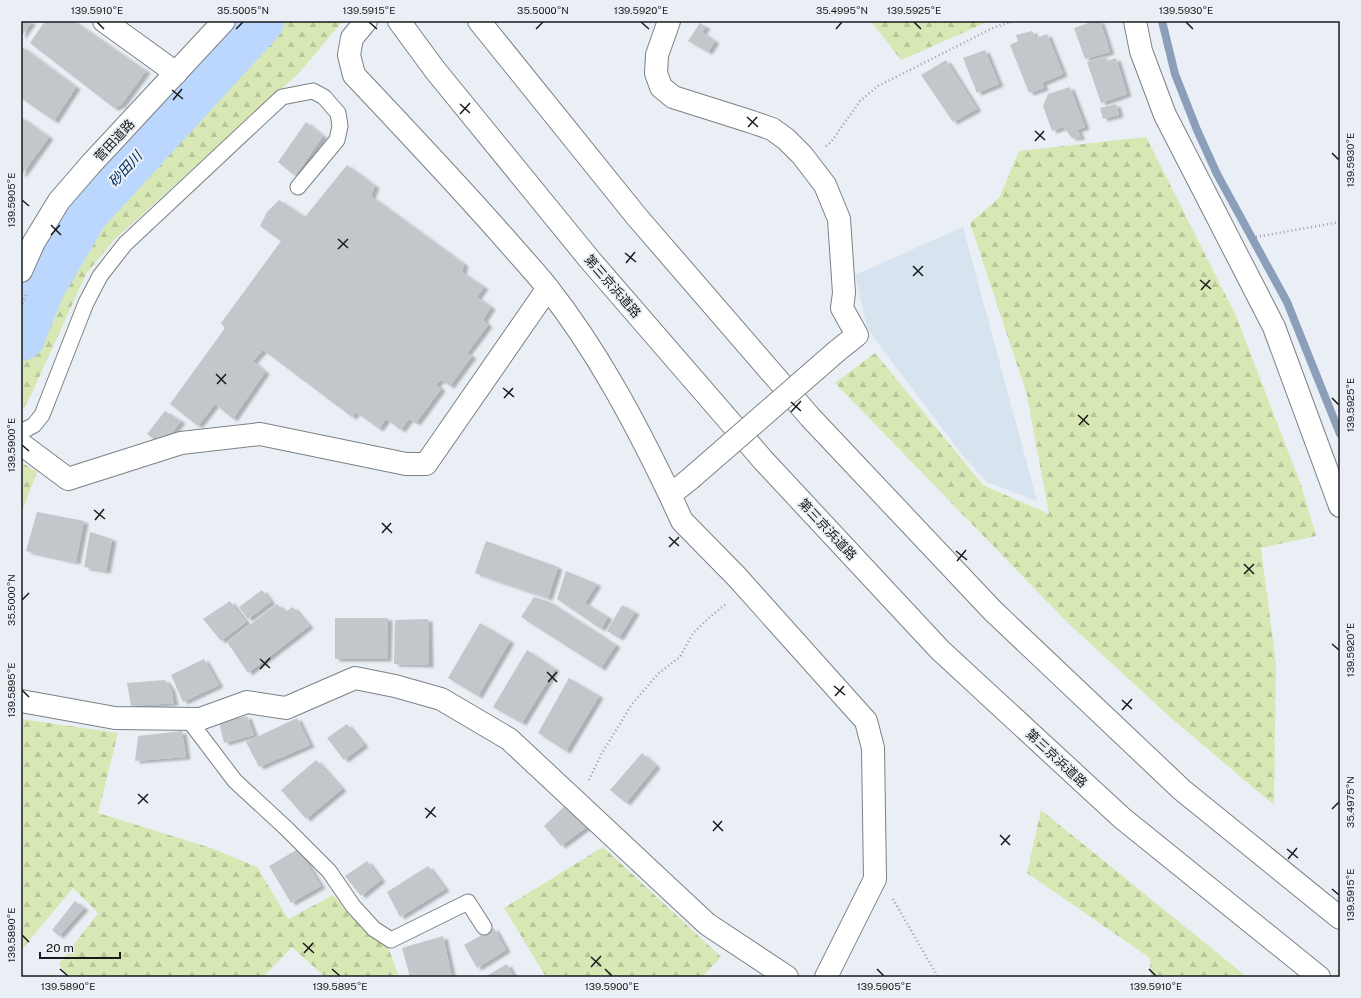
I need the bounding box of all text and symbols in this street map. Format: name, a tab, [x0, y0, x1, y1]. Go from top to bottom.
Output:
text: 139.5910°E	[71, 4, 123, 16]
text: 35.5005°N	[217, 4, 269, 16]
text: 139.5915°E	[343, 4, 395, 16]
text: 35.5000°N	[517, 4, 569, 16]
text: 139.5920°E	[614, 4, 668, 16]
text: 35.4995°N	[816, 4, 868, 16]
text: 139.5925°E	[887, 4, 941, 16]
text: 139.5930°E	[1159, 4, 1213, 16]
street label: 菅田道路	[91, 116, 138, 164]
text: 139.5930°E	[1344, 133, 1356, 187]
water label: 砂田川	[105, 147, 146, 190]
text: 139.5905°E	[5, 173, 17, 227]
street label: 第三京浜道路	[581, 252, 644, 321]
text: 139.5925°E	[1344, 378, 1356, 432]
text: 139.5900°E	[5, 418, 17, 472]
street label: 第三京浜道路	[796, 496, 860, 563]
text: 35.5000°N	[5, 574, 17, 626]
text: 139.5920°E	[1344, 623, 1356, 677]
text: 139.5895°E	[5, 662, 17, 718]
street label: 第三京浜道路	[1023, 726, 1090, 790]
text: 35.4975°N	[1344, 776, 1356, 828]
text: 139.5915°E	[1344, 869, 1356, 921]
text: 139.5890°E	[5, 908, 17, 962]
scale bar	[40, 934, 120, 960]
text: 20 m	[46, 941, 74, 955]
text: 139.5890°E	[41, 980, 95, 992]
text: 139.5895°E	[312, 980, 368, 992]
text: 139.5900°E	[585, 980, 639, 992]
text: 139.5905°E	[857, 980, 911, 992]
text: 139.5910°E	[1130, 980, 1182, 992]

